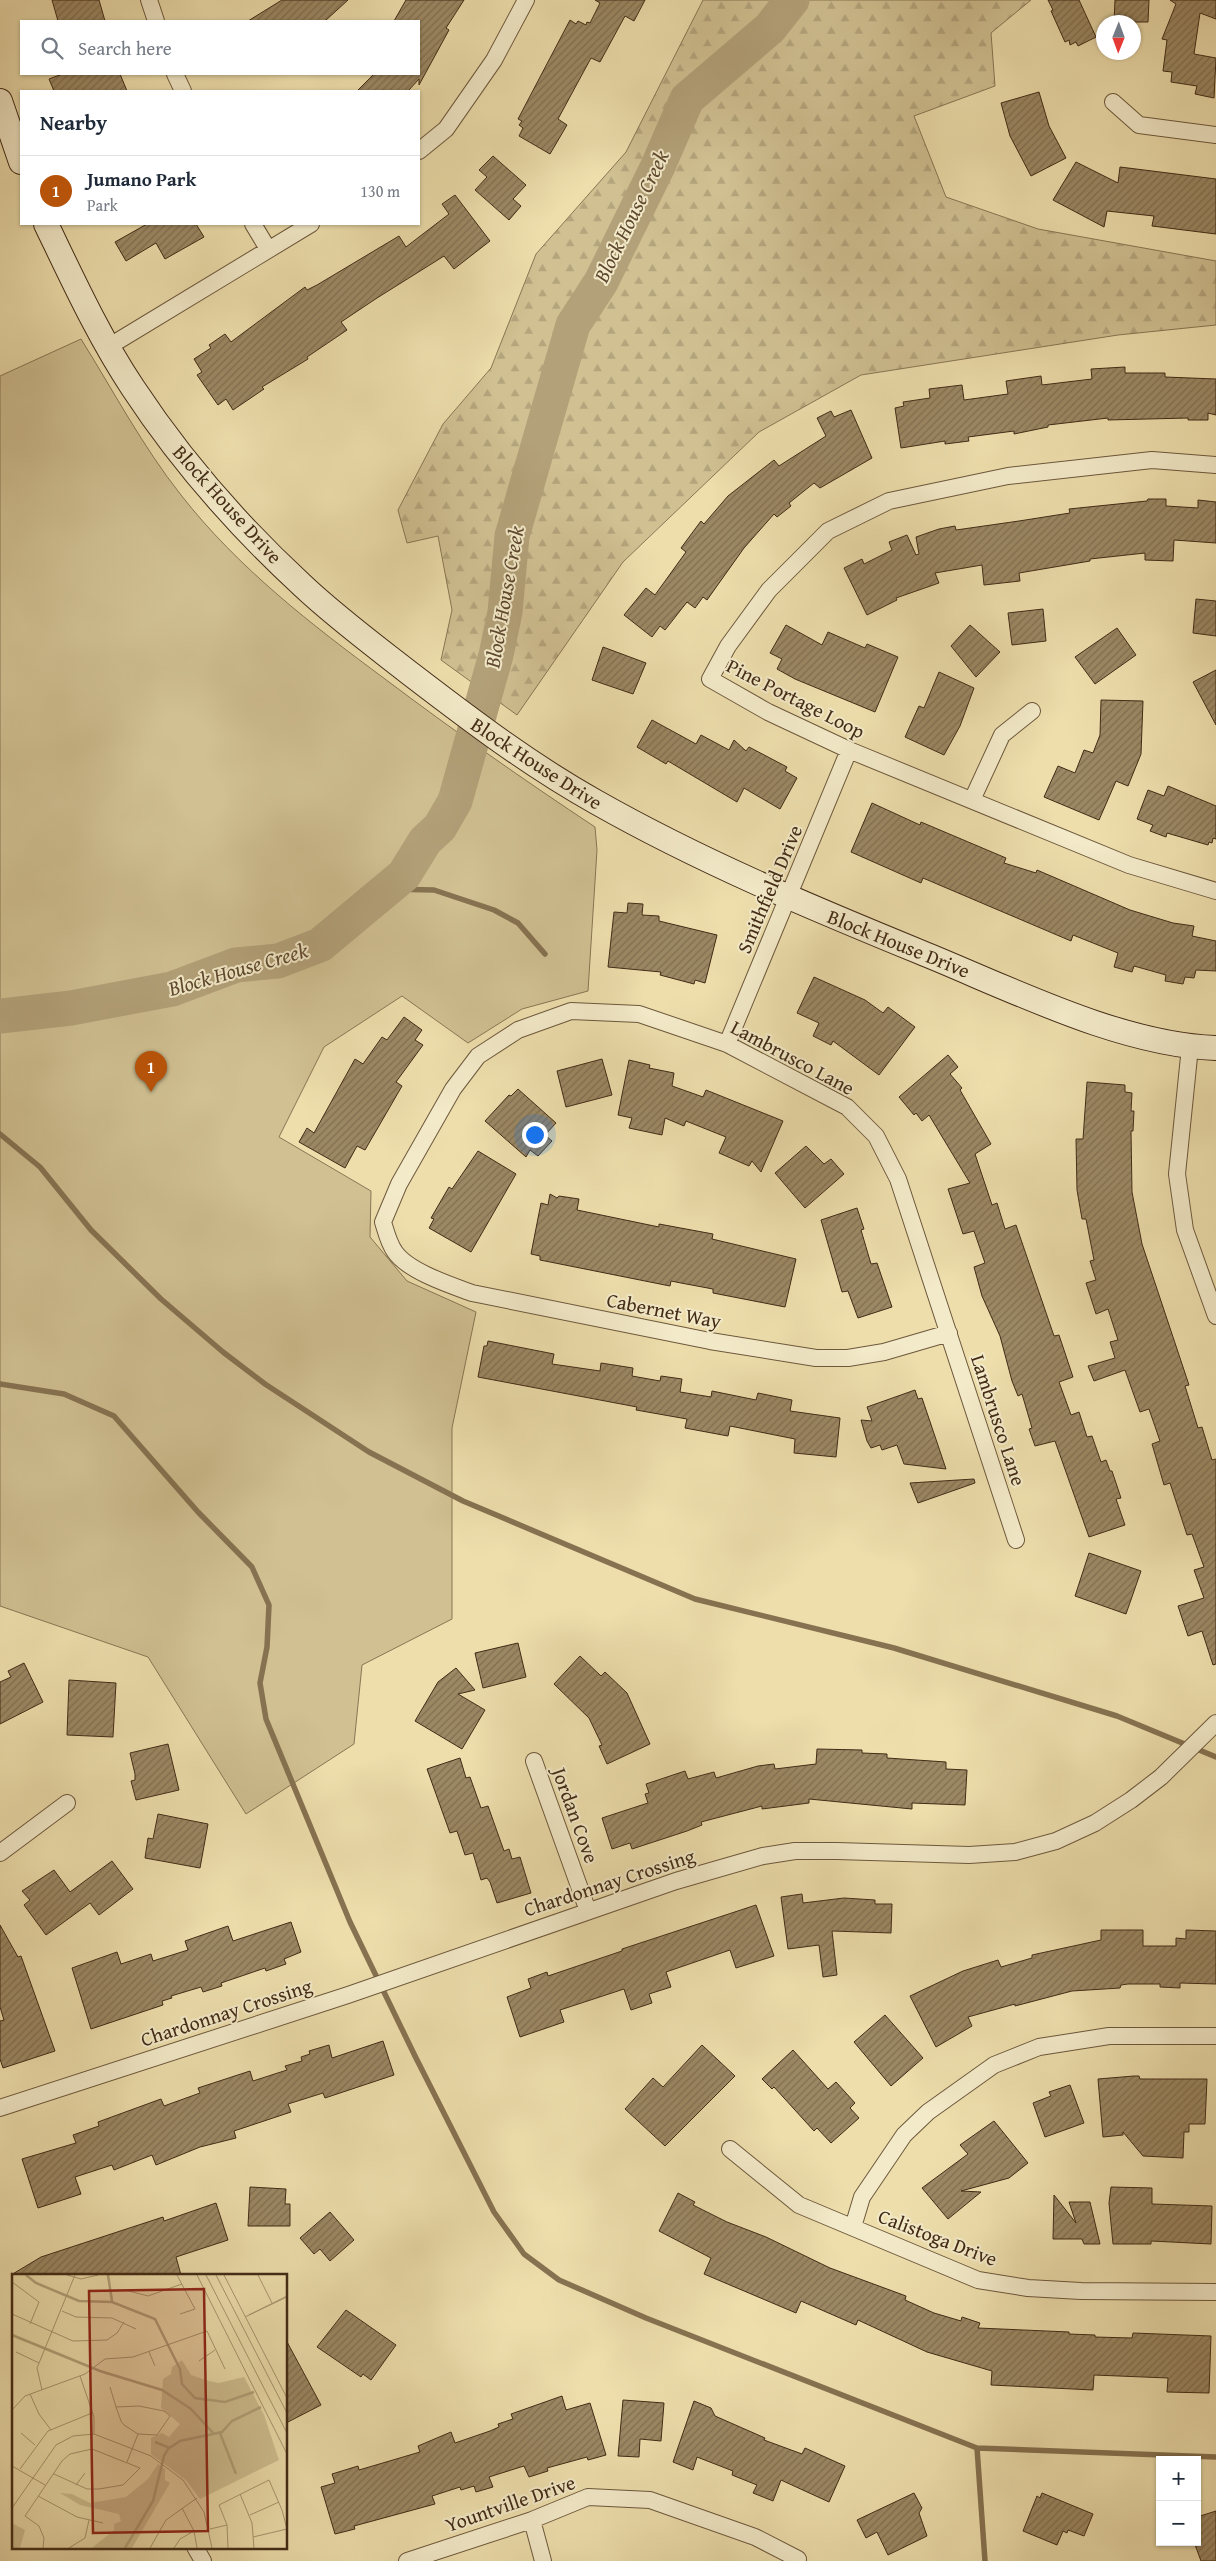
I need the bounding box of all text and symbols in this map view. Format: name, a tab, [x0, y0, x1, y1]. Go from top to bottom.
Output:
north arrow	[1096, 15, 1141, 60]
search box	[20, 20, 420, 75]
icon: search	[38, 34, 66, 62]
text: Search here	[78, 34, 172, 62]
text: Nearby	[40, 107, 107, 138]
water label: Block House Creek	[585, 144, 677, 288]
text: Jumano Park	[87, 165, 196, 193]
text: 1	[52, 179, 60, 203]
text: 130 m	[360, 179, 400, 203]
text: Park	[87, 193, 118, 217]
street label: Block House Drive	[167, 438, 289, 570]
water label: Block House Creek	[476, 523, 532, 671]
street label: Pine Portage Loop	[722, 651, 870, 745]
street label: Block House Drive	[466, 710, 608, 816]
street label: Smithfield Drive	[729, 820, 809, 958]
street label: Block House Drive	[823, 901, 975, 985]
water label: Block House Creek	[164, 934, 312, 1004]
street label: Lambrusco Lane	[726, 1012, 860, 1102]
pin: 1	[135, 1051, 167, 1092]
your location	[522, 1122, 548, 1148]
street label: Cabernet Way	[604, 1285, 724, 1335]
street label: Lambrusco Lane	[964, 1351, 1034, 1489]
street label: Jordan Cove	[544, 1760, 607, 1867]
street label: Chardonnay Crossing	[520, 1841, 698, 1923]
street label: Chardonnay Crossing	[137, 1971, 315, 2053]
street label: Calistoga Drive	[874, 2201, 1002, 2273]
inset map	[12, 2274, 288, 2548]
map controls	[1156, 2456, 1201, 2546]
button: +	[1156, 2456, 1201, 2501]
street label: Yountville Drive	[441, 2467, 579, 2539]
button: −	[1156, 2501, 1201, 2546]

